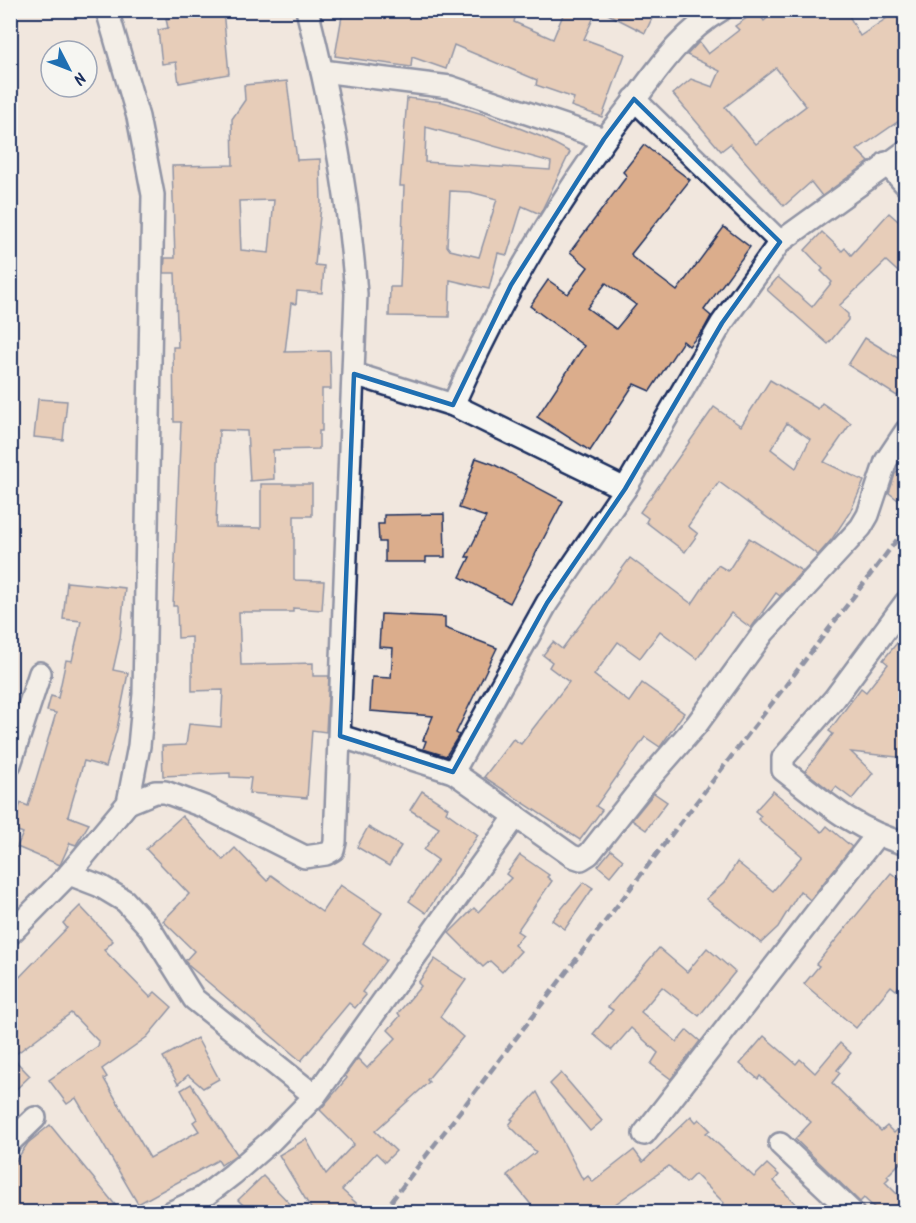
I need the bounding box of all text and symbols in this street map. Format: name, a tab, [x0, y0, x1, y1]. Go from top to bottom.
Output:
north arrow	[39, 39, 99, 99]
text: N	[66, 66, 92, 90]

